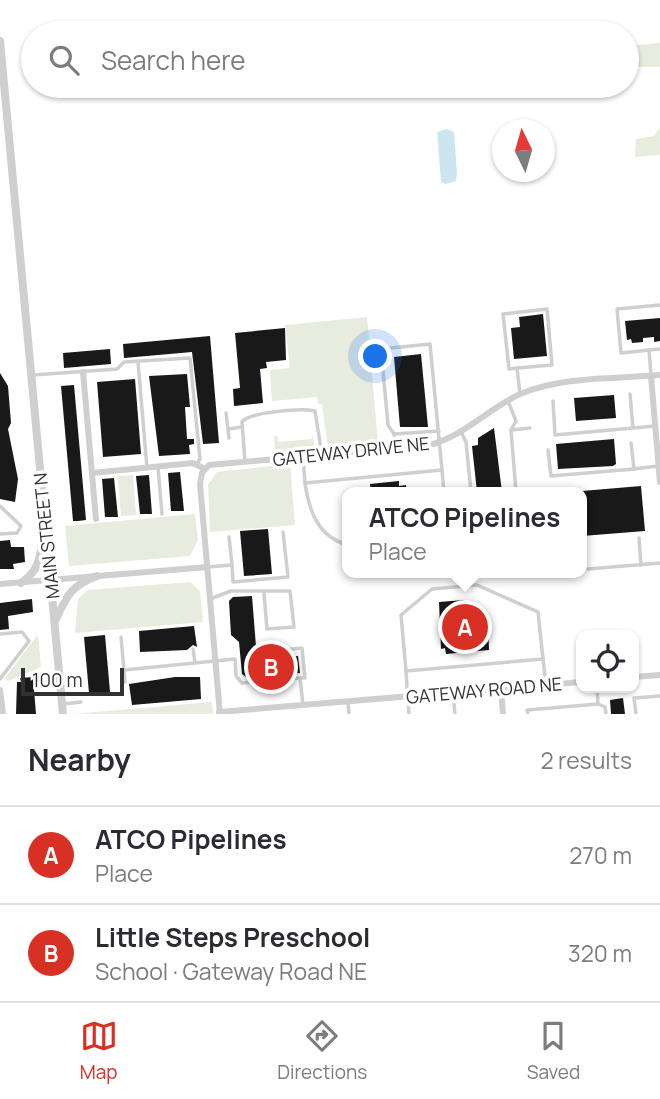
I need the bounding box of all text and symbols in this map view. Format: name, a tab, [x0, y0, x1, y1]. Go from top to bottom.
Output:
search box	[21, 21, 639, 98]
icon: search	[45, 41, 83, 79]
text: Search here	[101, 42, 246, 78]
north arrow	[492, 119, 555, 182]
your location	[358, 339, 392, 373]
street label: GATEWAY DRIVE NE	[271, 431, 431, 471]
street label: MAIN STREET N	[27, 472, 65, 600]
popup	[342, 487, 587, 578]
text: ATCO Pipelines	[369, 499, 560, 535]
text: Place	[369, 535, 427, 567]
pin: A	[442, 601, 488, 653]
map controls	[576, 630, 639, 693]
button: locate	[576, 630, 639, 693]
pin: B	[248, 641, 294, 693]
scale bar	[21, 665, 124, 697]
text: 100 m	[32, 667, 83, 693]
street label: GATEWAY ROAD NE	[405, 671, 563, 709]
text: Nearby	[28, 739, 131, 780]
text: 2 results	[540, 744, 632, 776]
text: ATCO Pipelines	[95, 821, 286, 857]
text: A	[43, 839, 59, 871]
text: 270 m	[569, 839, 632, 871]
text: Place	[95, 857, 153, 889]
text: Little Steps Preschool	[95, 919, 370, 955]
text: B	[44, 937, 58, 969]
text: 320 m	[568, 937, 632, 969]
text: School · Gateway Road NE	[95, 955, 367, 987]
tab: Map	[80, 1017, 118, 1085]
tab: Directions	[277, 1017, 367, 1085]
tab: Saved	[527, 1017, 580, 1085]

